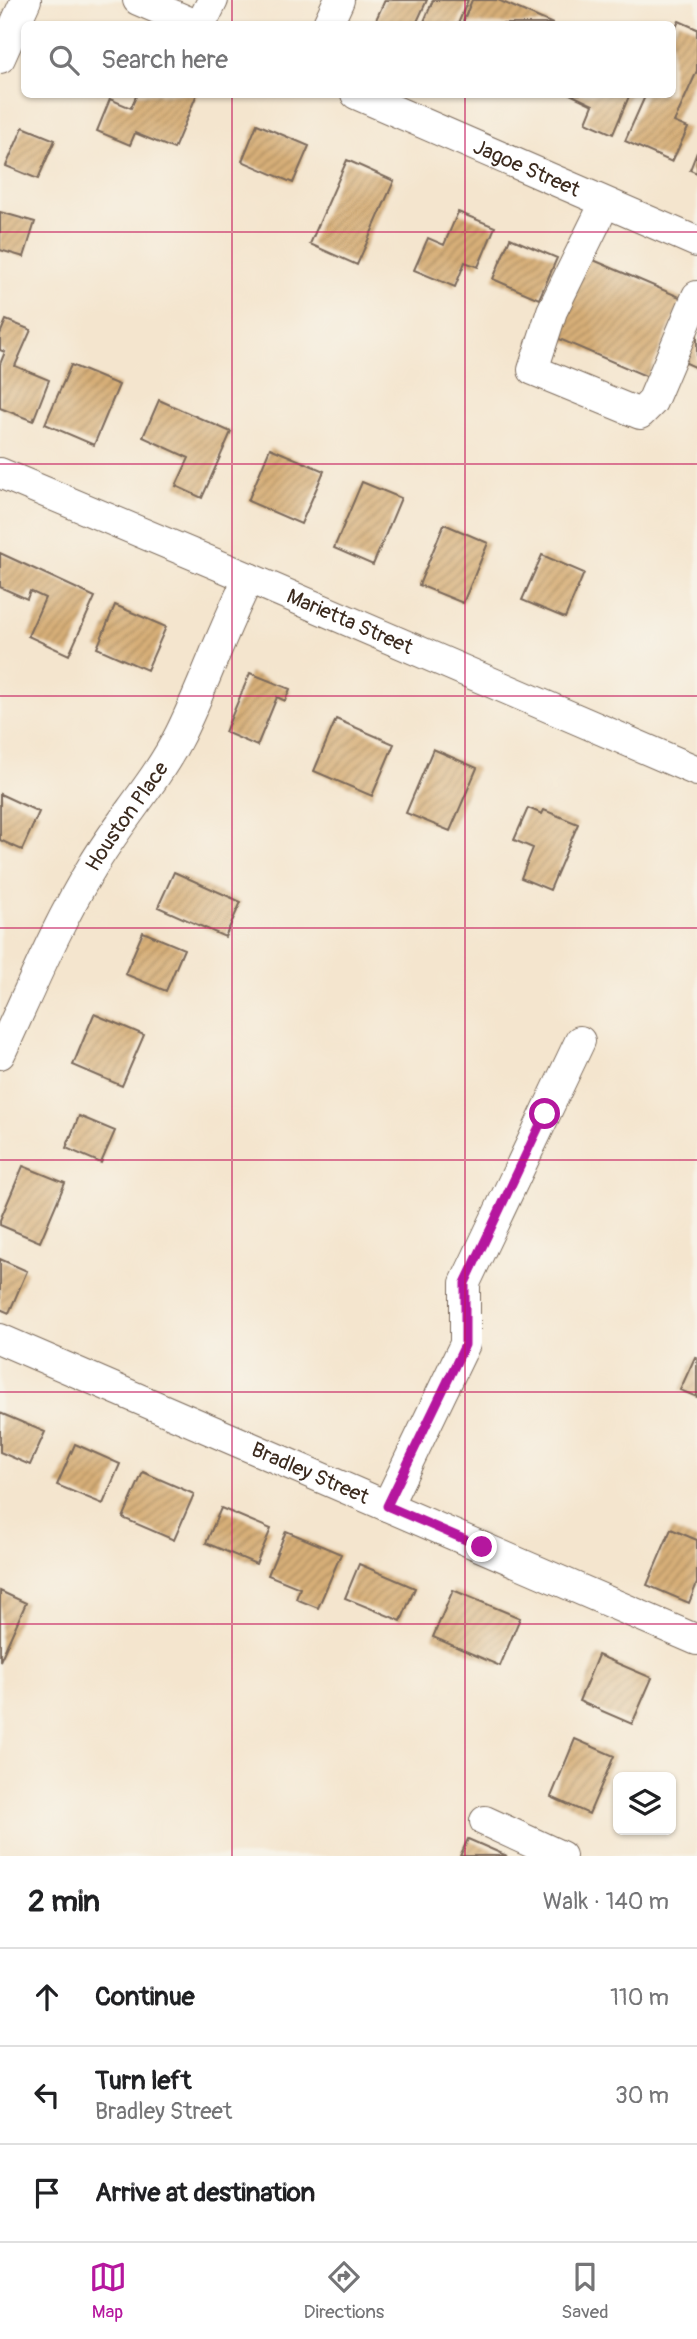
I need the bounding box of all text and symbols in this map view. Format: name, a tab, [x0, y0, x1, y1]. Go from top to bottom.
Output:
search box	[21, 21, 676, 98]
icon: search	[45, 41, 83, 79]
text: Search here	[101, 44, 228, 76]
street label: Jagoe Street	[469, 133, 585, 203]
street label: Marietta Street	[283, 582, 418, 661]
street label: Houston Place	[79, 756, 175, 876]
route start	[529, 1098, 560, 1129]
street label: Bradley Street	[247, 1436, 374, 1510]
route end	[466, 1531, 497, 1562]
map controls	[613, 1772, 676, 1835]
button: layers	[613, 1772, 676, 1835]
text: 2 min	[28, 1883, 100, 1920]
text: Walk · 140 m	[543, 1887, 669, 1916]
icon: ahead	[28, 1978, 66, 2016]
text: Continue	[95, 1981, 195, 2013]
text: 110 m	[610, 1983, 669, 2012]
text: Turn left	[95, 2065, 191, 2097]
icon: left	[28, 2076, 66, 2114]
text: 30 m	[615, 2081, 669, 2110]
text: Bradley Street	[95, 2097, 232, 2126]
icon: arrive	[28, 2174, 66, 2212]
text: Arrive at destination	[95, 2177, 315, 2209]
tab: Map	[89, 2258, 127, 2324]
tab: Directions	[304, 2258, 384, 2324]
tab: Saved	[561, 2258, 608, 2324]

